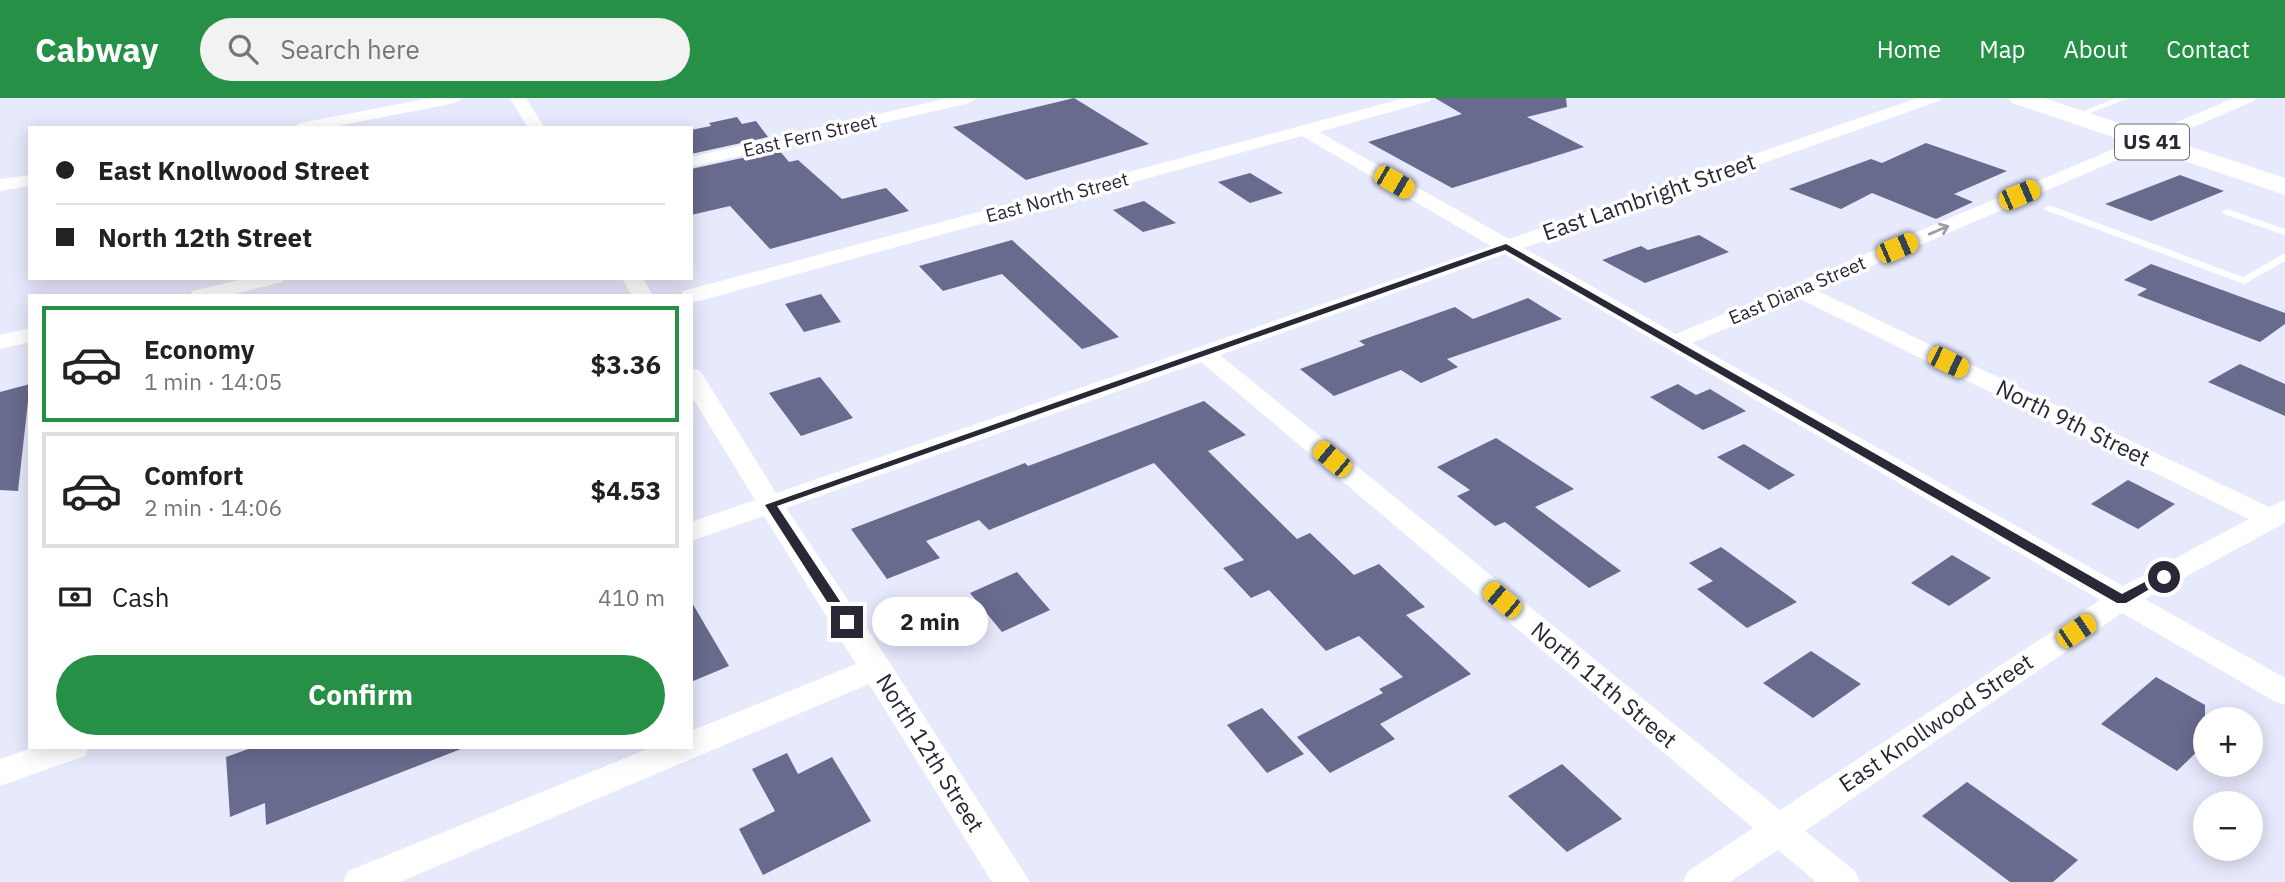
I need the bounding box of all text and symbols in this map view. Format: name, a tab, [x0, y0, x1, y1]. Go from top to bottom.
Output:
search box	[200, 18, 690, 81]
text: Cabway	[35, 28, 158, 71]
icon: search	[224, 30, 262, 68]
text: Search here	[280, 32, 420, 66]
text: Home	[1877, 33, 1941, 65]
text: Map	[1979, 33, 2025, 65]
text: About	[2063, 33, 2128, 65]
text: Contact	[2166, 33, 2250, 65]
street label: East Fern Street	[741, 108, 879, 162]
road number: US 41	[2115, 124, 2189, 159]
street label: East Lambright Street	[1538, 145, 1759, 247]
text: East Knollwood Street	[98, 153, 370, 187]
car	[1371, 162, 1418, 202]
street label: East North Street	[983, 166, 1131, 228]
car	[1996, 177, 2043, 213]
text: North 12th Street	[98, 220, 312, 254]
one-way arrow	[1927, 223, 1949, 236]
car	[1874, 230, 1921, 266]
street label: East Diana Street	[1725, 250, 1869, 330]
text: Economy	[144, 332, 255, 366]
icon: car	[60, 333, 123, 396]
car	[1925, 343, 1972, 381]
text: $3.36	[591, 347, 661, 381]
text: 1 min · 14:05	[144, 366, 282, 396]
street label: North 9th Street	[1991, 372, 2155, 472]
car	[1310, 437, 1355, 481]
text: Comfort	[144, 458, 243, 492]
icon: car	[60, 459, 123, 522]
text: $4.53	[591, 473, 661, 507]
text: 2 min · 14:06	[144, 492, 282, 522]
route start	[2148, 561, 2180, 593]
icon: cash	[56, 578, 94, 616]
car	[1480, 578, 1525, 622]
text: Cash	[112, 580, 169, 614]
text: 410 m	[598, 582, 665, 612]
callout: 2 min	[872, 598, 987, 646]
route end	[831, 606, 863, 638]
text: 2 min	[900, 606, 960, 636]
car	[2053, 611, 2100, 651]
street label: North 11th Street	[1525, 614, 1684, 754]
street label: East Knollwood Street	[1833, 646, 2038, 798]
button: Confirm	[56, 655, 665, 735]
street label: North 12th Street	[870, 668, 992, 837]
map controls	[2193, 707, 2263, 861]
button: +	[2193, 707, 2263, 777]
button: −	[2193, 791, 2263, 861]

